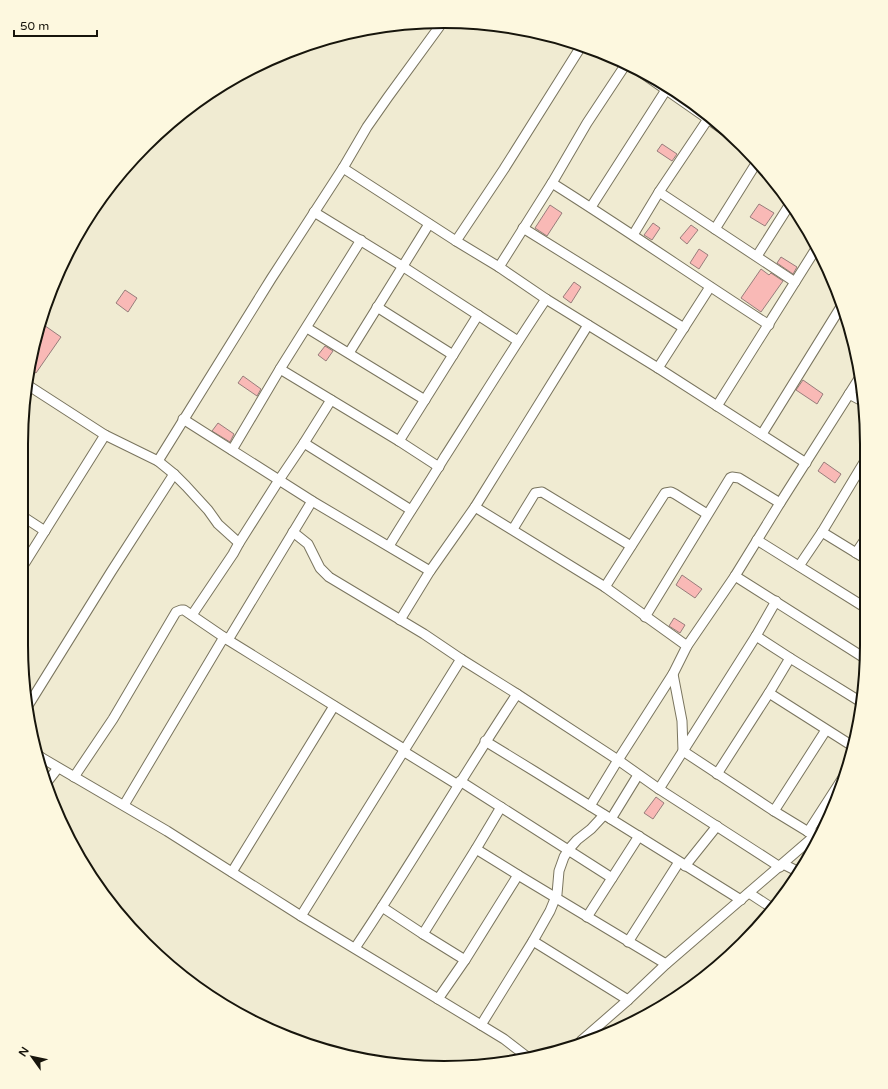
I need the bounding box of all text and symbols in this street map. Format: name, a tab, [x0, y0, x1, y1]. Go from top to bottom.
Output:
scale bar	[14, 12, 97, 38]
text: 50 m	[20, 19, 49, 33]
north arrow	[12, 1037, 52, 1077]
text: N	[16, 1045, 32, 1059]

